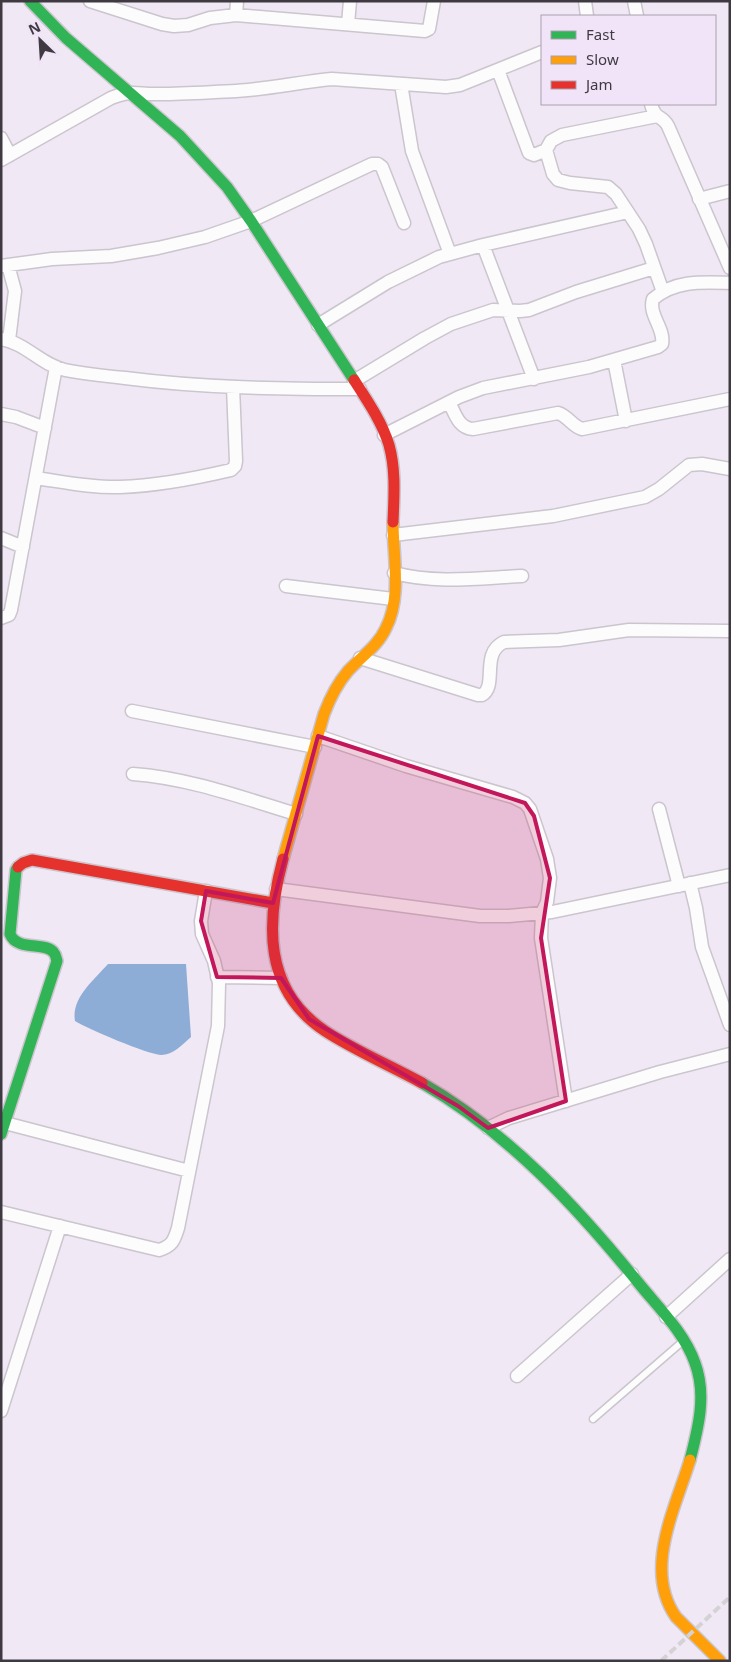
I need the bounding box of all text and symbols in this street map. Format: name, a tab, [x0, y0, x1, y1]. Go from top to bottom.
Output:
north arrow	[15, 15, 65, 65]
legend	[541, 15, 716, 105]
text: N	[25, 17, 43, 39]
text: Fast	[586, 24, 615, 44]
text: Slow	[586, 49, 619, 69]
text: Jam	[584, 74, 613, 94]

